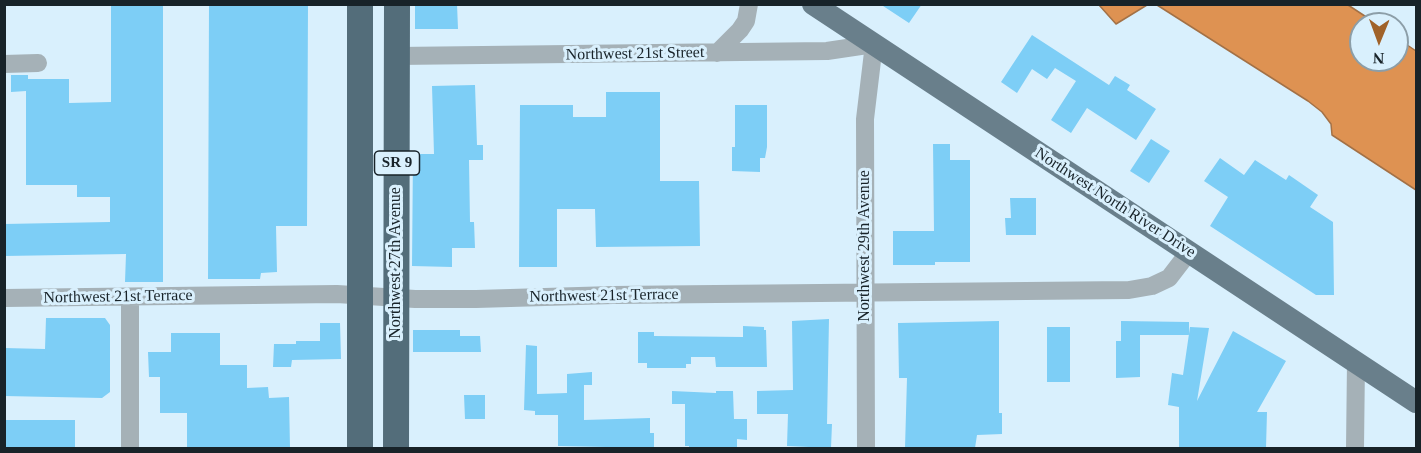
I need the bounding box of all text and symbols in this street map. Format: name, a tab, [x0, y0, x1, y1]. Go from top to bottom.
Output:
north arrow	[1349, 12, 1409, 72]
street label: Northwest 21st Street	[566, 43, 704, 65]
text: N	[1373, 50, 1385, 67]
street label: Northwest North River Drive	[1031, 144, 1199, 262]
road number: SR 9	[374, 151, 420, 175]
street label: Northwest 29th Avenue	[855, 170, 875, 322]
street label: Northwest 27th Avenue	[386, 187, 406, 339]
street label: Northwest 21st Terrace	[529, 285, 679, 307]
street label: Northwest 21st Terrace	[43, 286, 193, 308]

